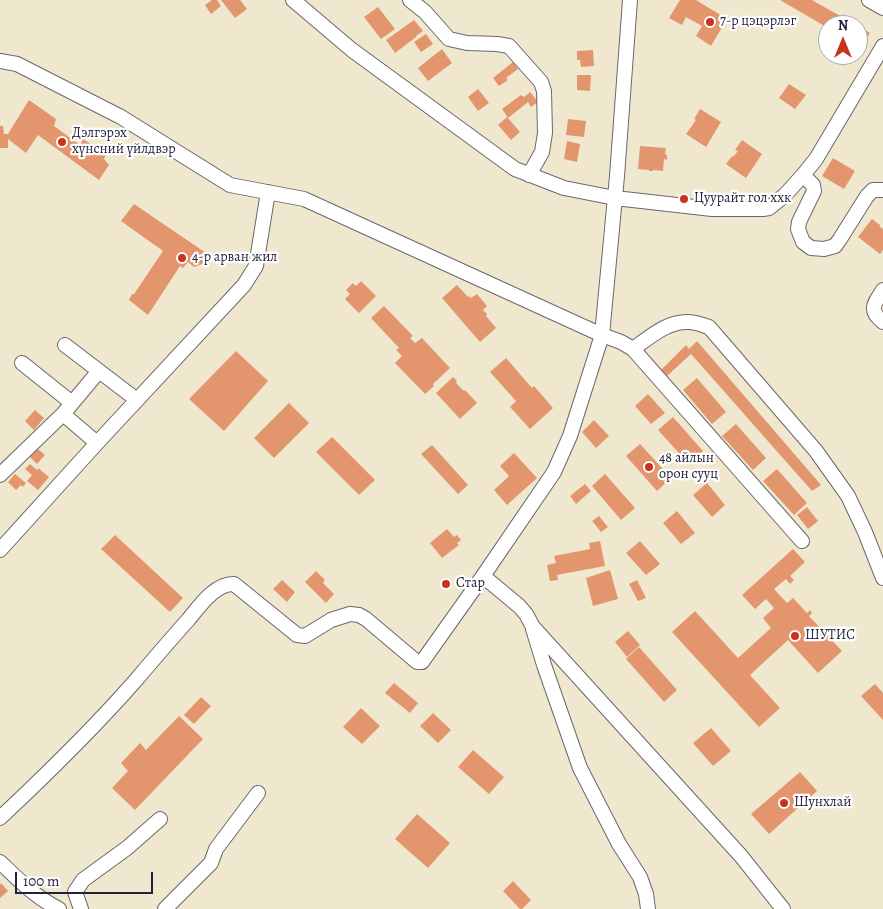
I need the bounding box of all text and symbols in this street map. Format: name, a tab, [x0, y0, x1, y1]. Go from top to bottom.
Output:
place label: 7-р цэцэрлэг	[720, 14, 796, 30]
north arrow	[818, 15, 868, 65]
marker: 7-р цэцэрлэг	[704, 16, 716, 28]
text: N	[838, 16, 848, 35]
place label: Дэлгэрэх хүнсний үйлдвэр	[72, 126, 176, 158]
marker: Дэлгэрэх хүнсний үйлдвэр	[56, 136, 68, 148]
place label: Цуурайт гол ххк	[694, 191, 791, 207]
marker: Цуурайт гол ххк	[678, 193, 690, 205]
place label: 4-р арван жил	[192, 250, 277, 266]
marker: 4-р арван жил	[176, 252, 188, 264]
place label: 48 айлын орон сууц	[659, 451, 718, 484]
marker: 48 айлын орон сууц	[643, 461, 655, 473]
place label: Стар	[456, 576, 485, 592]
marker: Стар	[440, 578, 452, 590]
place label: ШУТИС	[805, 628, 855, 644]
marker: ШУТИС	[789, 630, 801, 642]
place label: Шунхлай	[794, 795, 851, 811]
marker: Шунхлай	[778, 797, 790, 809]
scale bar	[18, 862, 155, 894]
text: 100 m	[23, 871, 60, 891]

